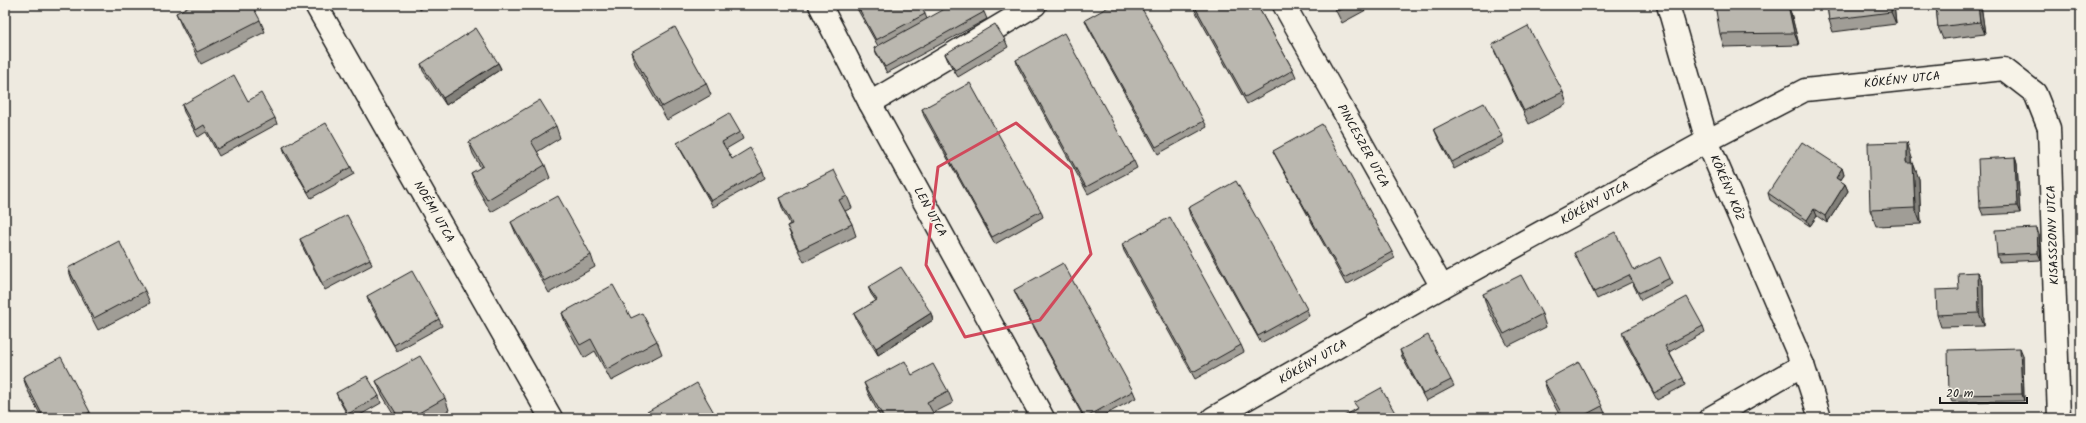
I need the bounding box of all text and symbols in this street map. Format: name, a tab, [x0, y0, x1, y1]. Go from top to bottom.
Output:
street label: KÖKÉNY UTCA	[1863, 67, 1941, 93]
street label: PINCESZER UTCA	[1332, 101, 1394, 191]
street label: KÖKÉNY KÖZ	[1705, 152, 1749, 224]
street label: KÖKÉNY UTCA	[1557, 176, 1633, 230]
street label: NOÉMI UTCA	[409, 178, 459, 246]
street label: LEN UTCA	[908, 184, 952, 240]
street label: KISASSZONY UTCA	[2042, 185, 2064, 285]
street label: KÖKÉNY UTCA	[1275, 335, 1351, 389]
scale bar	[1940, 379, 2027, 405]
text: 20 m	[1946, 384, 1974, 403]

